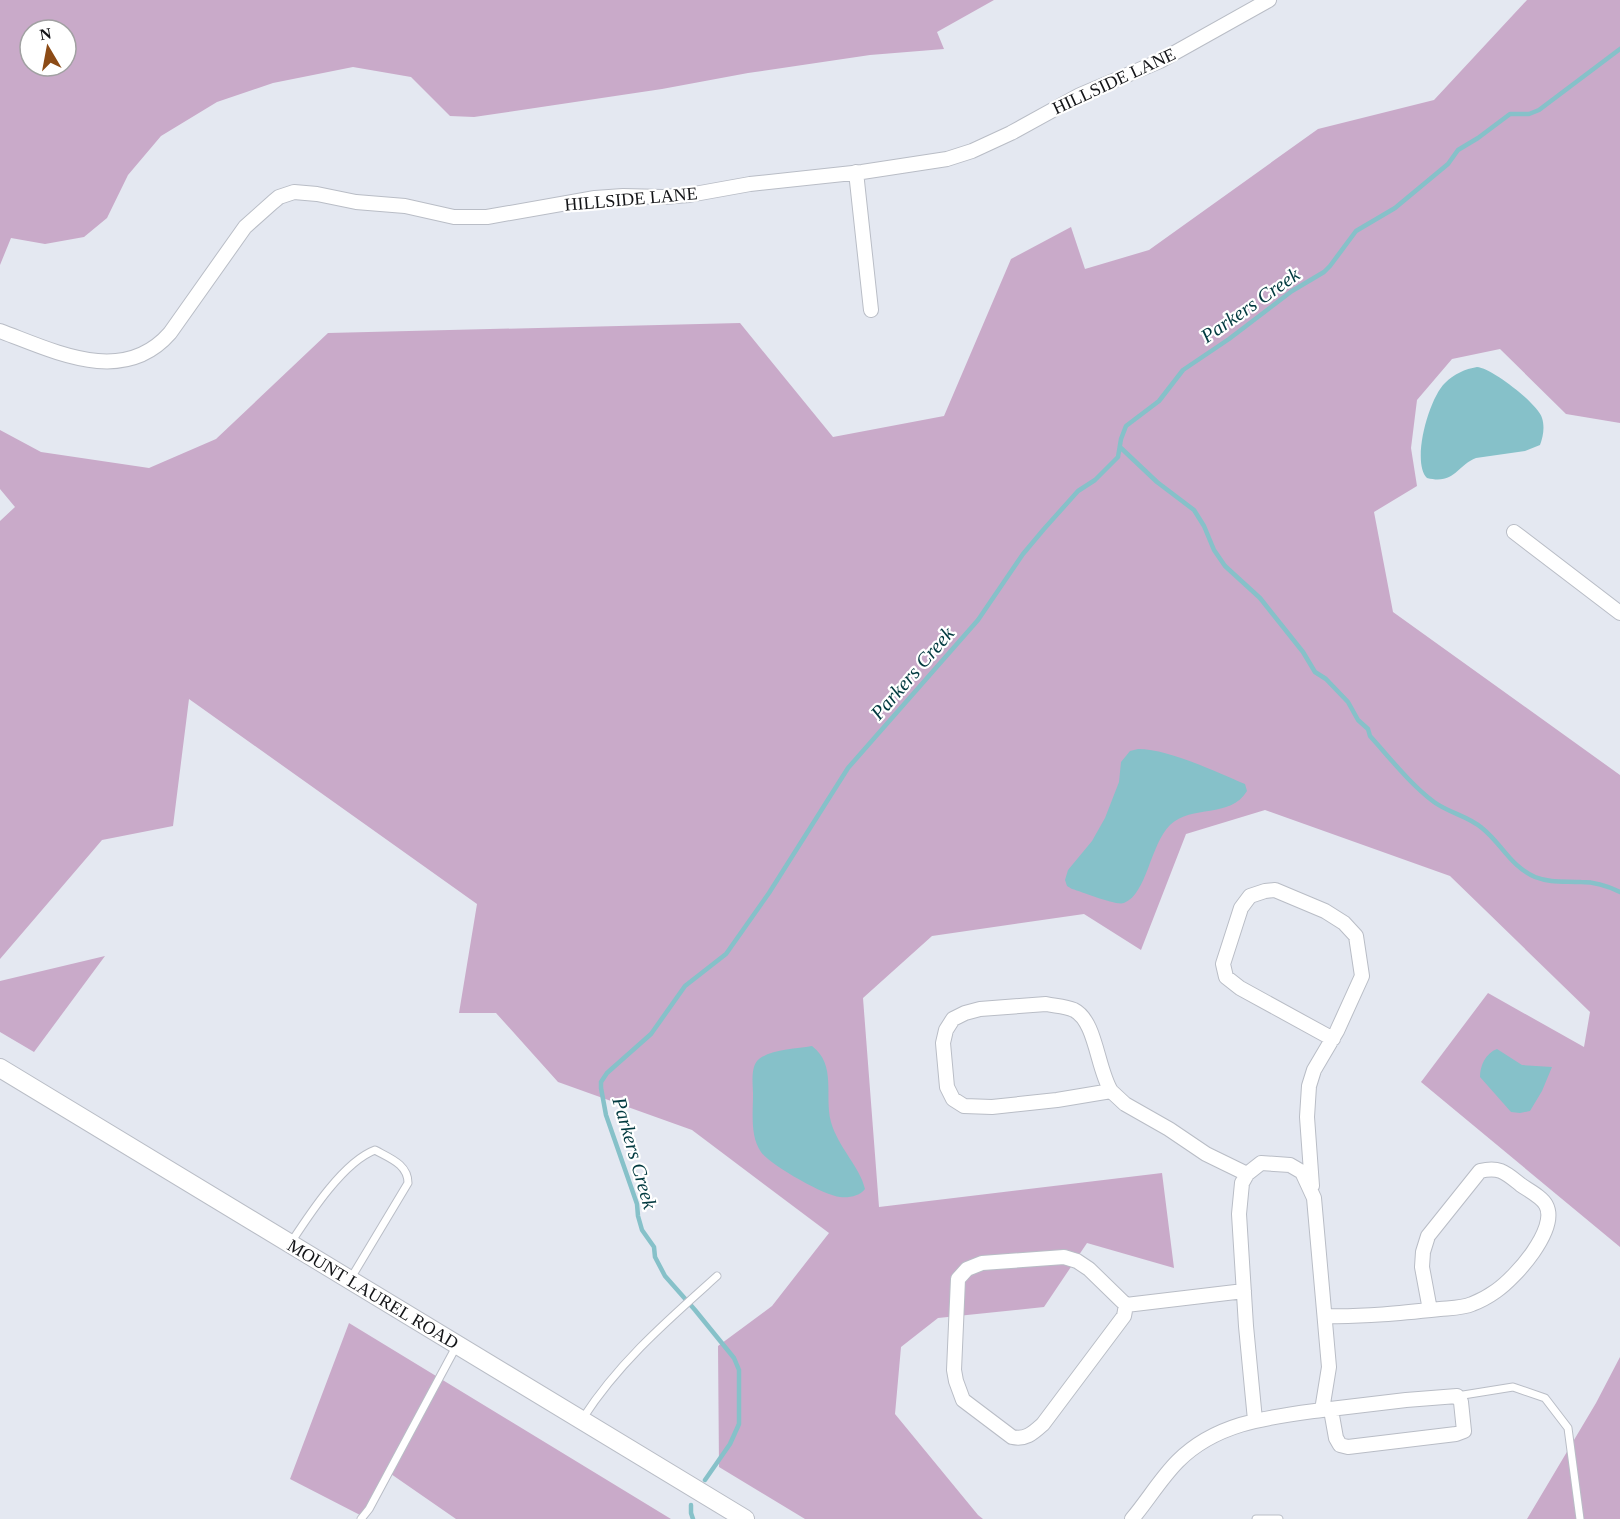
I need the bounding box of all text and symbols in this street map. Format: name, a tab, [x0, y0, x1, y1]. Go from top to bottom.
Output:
north arrow	[18, 18, 78, 78]
text: N	[38, 24, 53, 43]
street label: HILLSIDE LANE	[1049, 44, 1179, 118]
street label: HILLSIDE LANE	[564, 183, 698, 215]
water label: Parkers Creek	[1196, 262, 1304, 348]
water label: Parkers Creek	[865, 621, 959, 724]
water label: Parkers Creek	[608, 1094, 662, 1213]
street label: MOUNT LAUREL ROAD	[284, 1235, 462, 1353]

